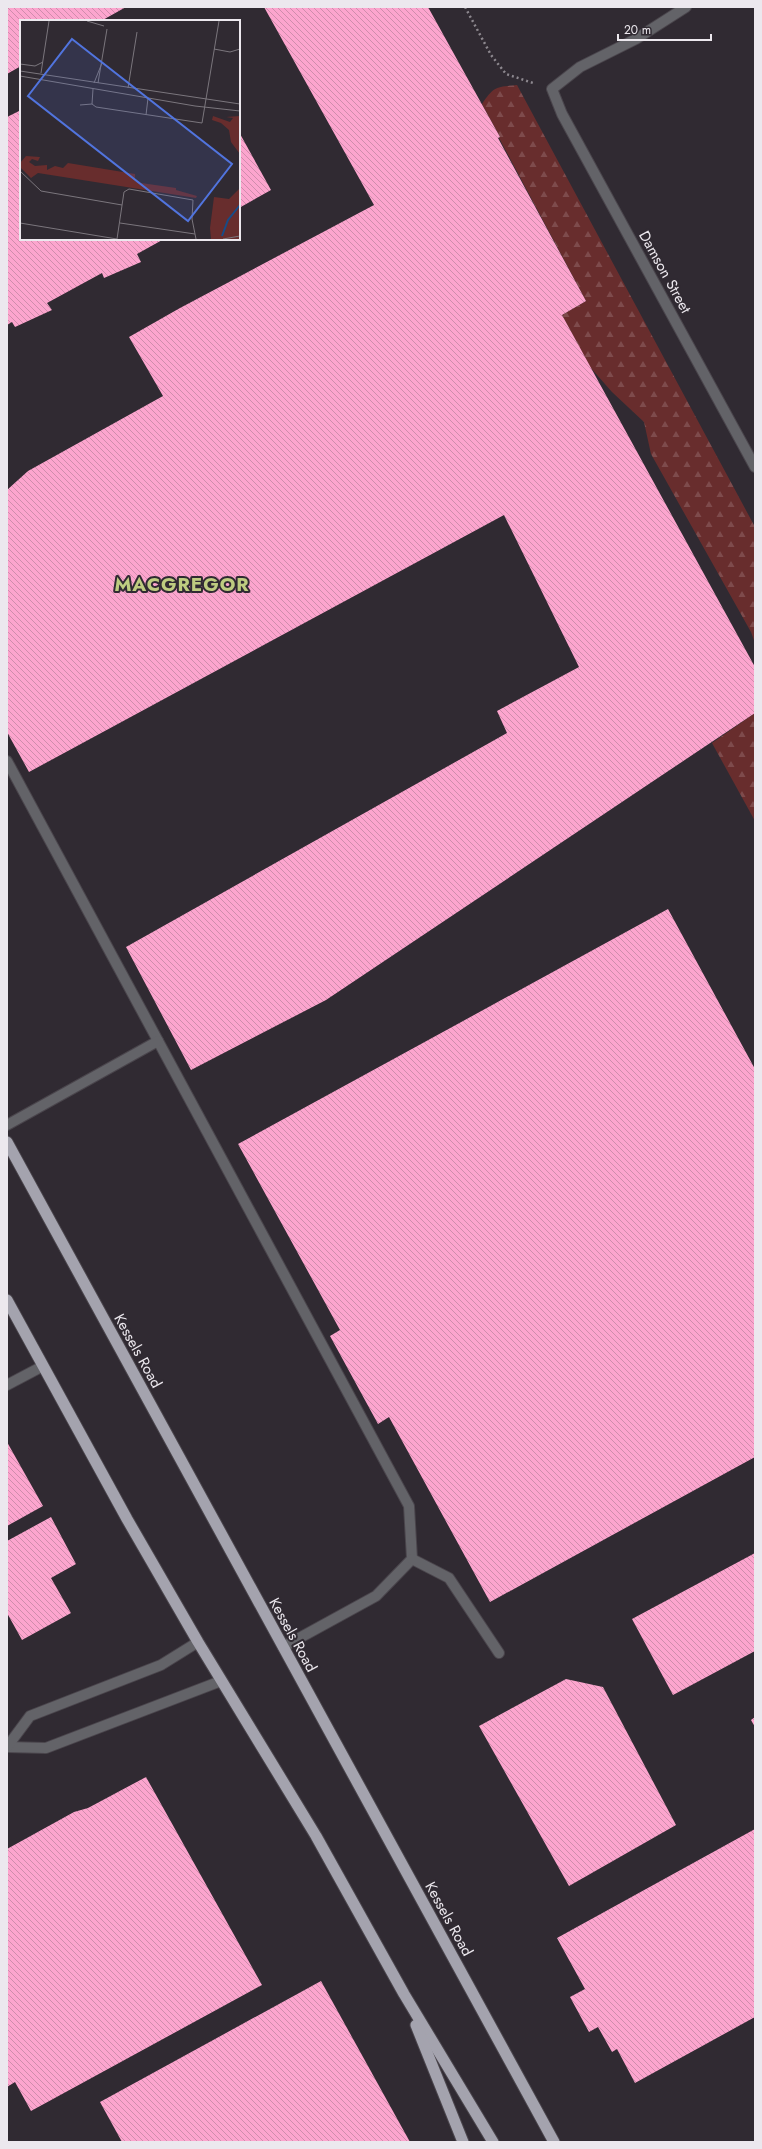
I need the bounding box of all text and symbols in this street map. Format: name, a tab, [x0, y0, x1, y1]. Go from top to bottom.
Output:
scale bar	[618, 16, 711, 42]
inset map	[20, 20, 240, 240]
text: 20 m	[624, 21, 651, 39]
street label: Damson Street	[633, 227, 697, 318]
district label: MACGREGOR	[114, 571, 250, 598]
street label: Kessels Road	[109, 1310, 167, 1392]
street label: Kessels Road	[264, 1594, 322, 1676]
street label: Kessels Road	[420, 1878, 478, 1960]

